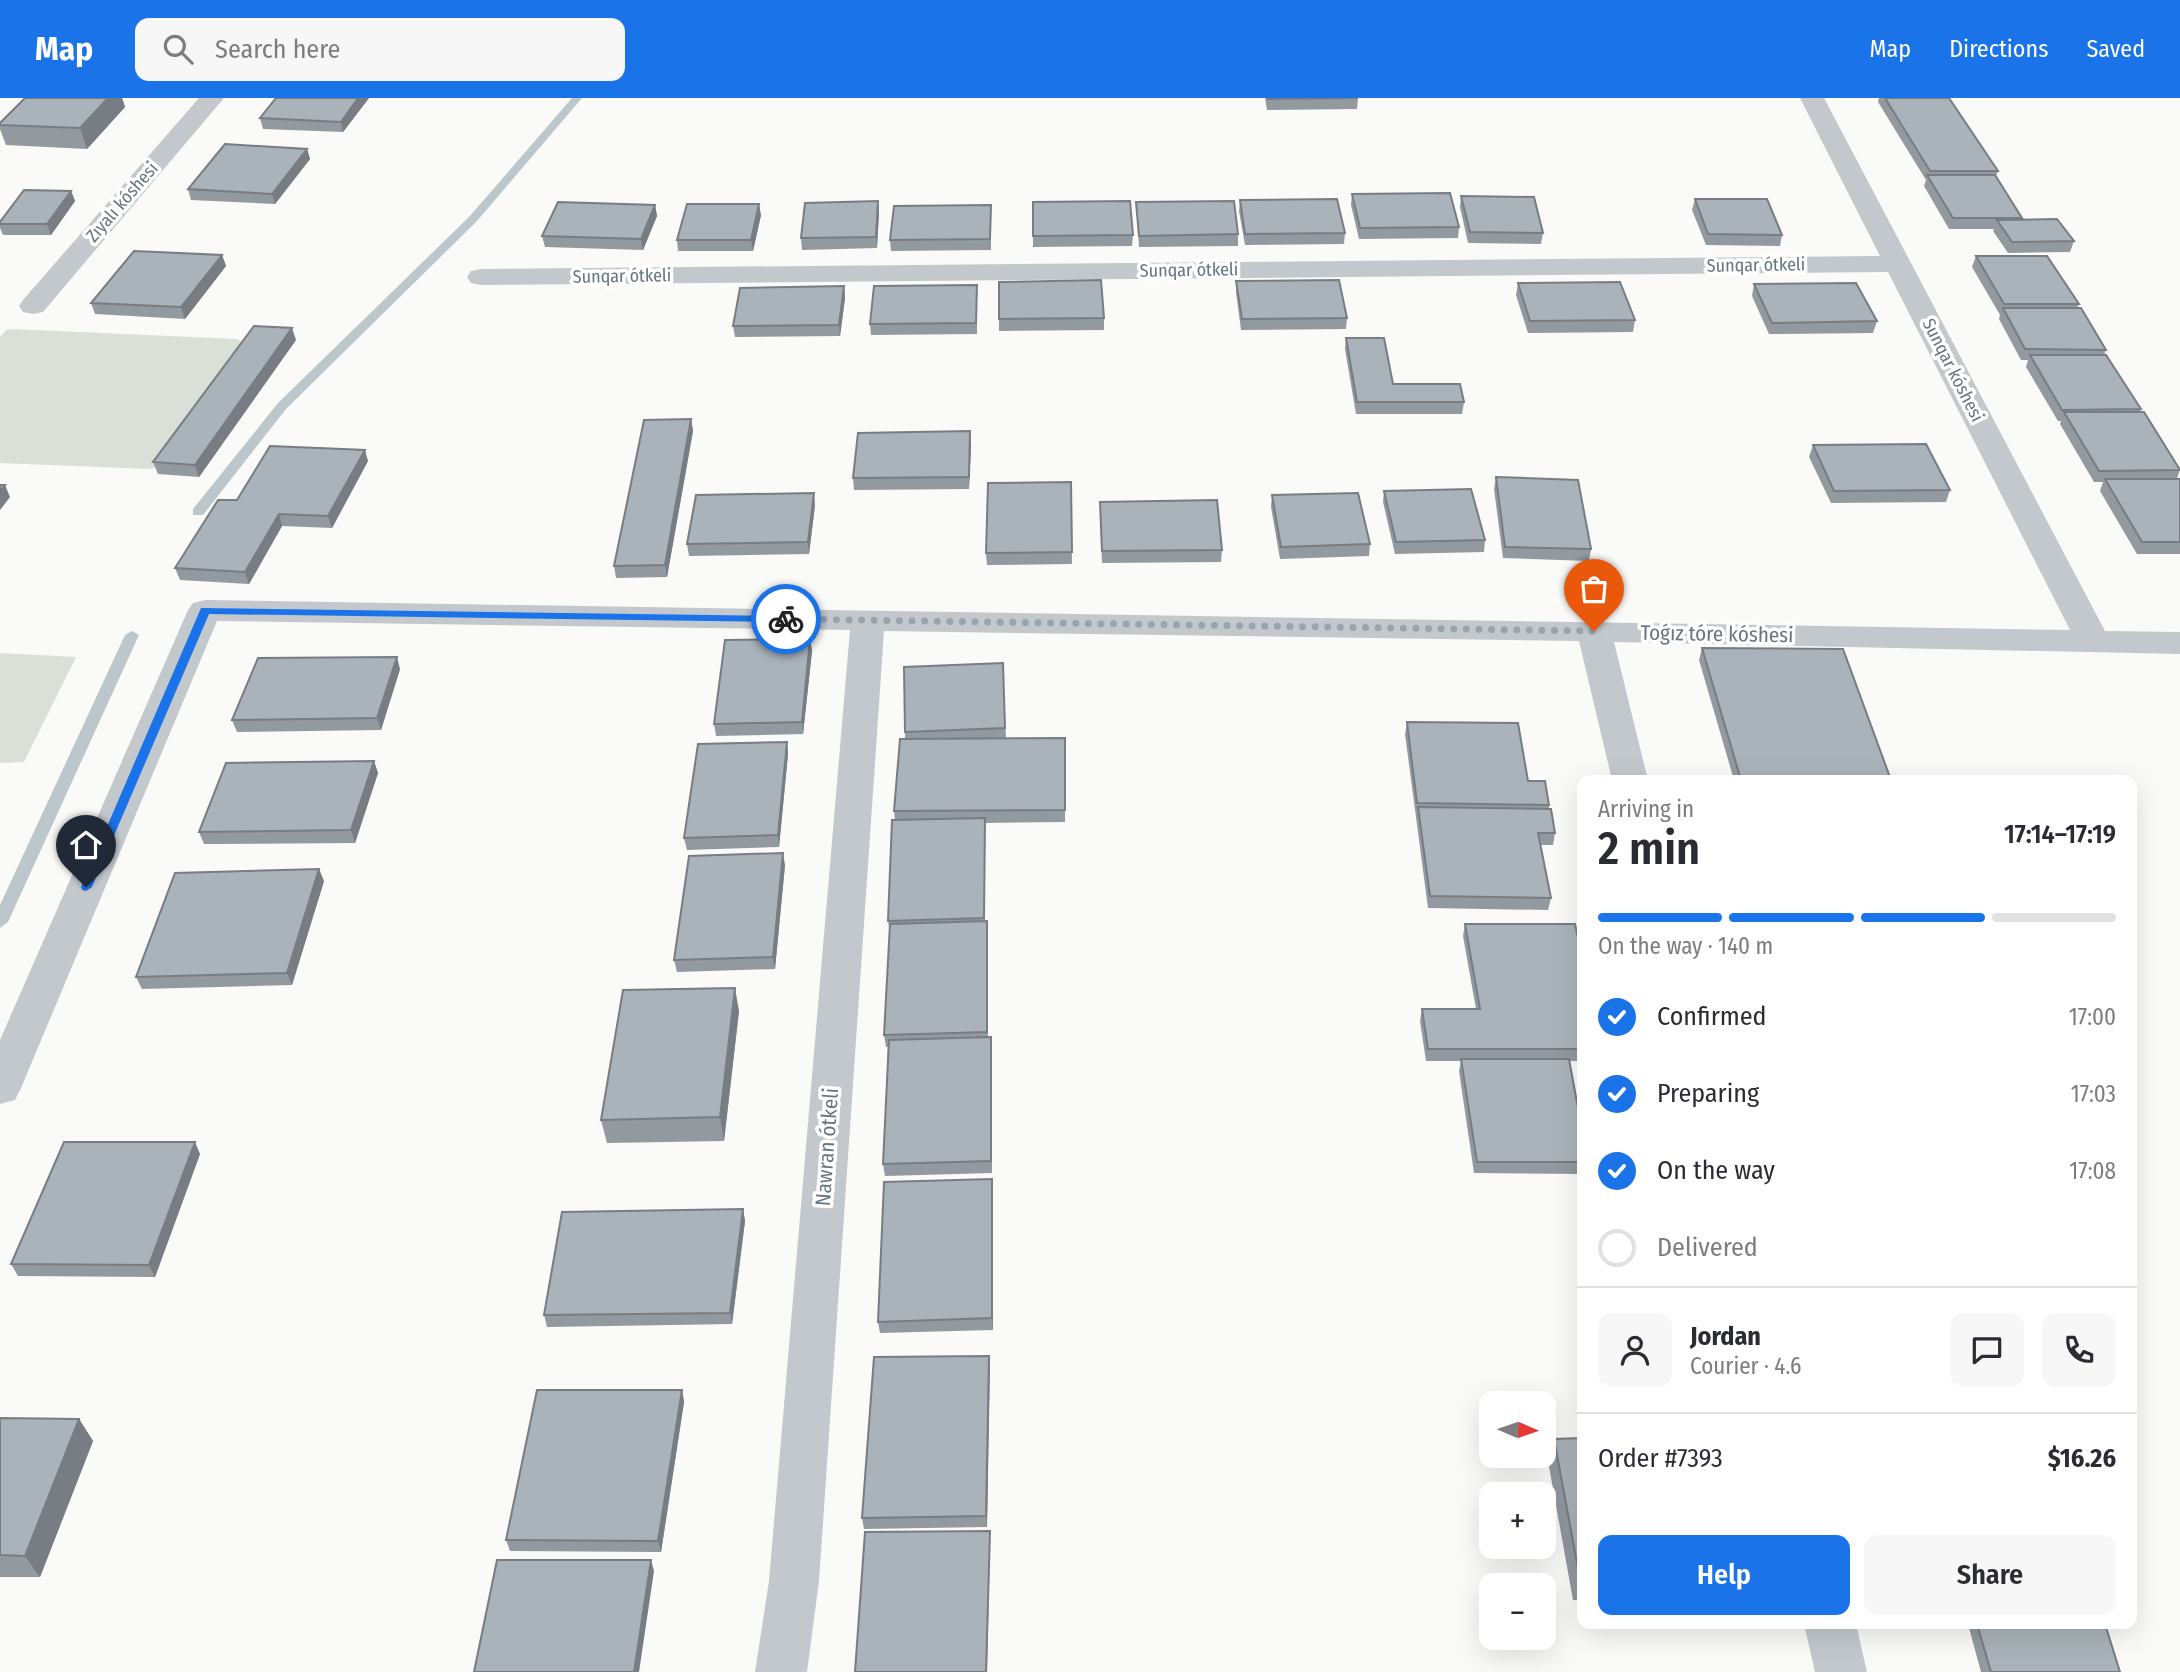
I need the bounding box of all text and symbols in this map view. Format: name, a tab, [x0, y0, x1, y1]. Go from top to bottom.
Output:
search box	[135, 18, 625, 81]
text: Map	[35, 29, 93, 69]
icon: search	[159, 30, 197, 68]
text: Search here	[215, 34, 340, 65]
text: Map	[1870, 35, 1911, 63]
text: Directions	[1949, 35, 2048, 63]
text: Saved	[2086, 35, 2145, 63]
street label: Zıyalı kóshesi	[81, 158, 163, 246]
street label: Sunqar ótkeli	[1707, 253, 1805, 277]
street label: Sunqar ótkeli	[1140, 258, 1238, 282]
street label: Sunqar ótkeli	[573, 264, 671, 288]
street label: Sunqar kóshesi	[1918, 315, 1988, 425]
pin	[1564, 559, 1624, 631]
icon: bag	[1575, 570, 1613, 608]
courier	[751, 584, 821, 654]
icon: bike	[767, 600, 805, 638]
street label: Toǵız tóre kóshesi	[1640, 620, 1794, 648]
text: Arriving in	[1598, 795, 1694, 823]
pin	[56, 815, 116, 887]
text: 17:14–17:19	[2004, 819, 2116, 850]
text: 2 min	[1598, 821, 1700, 876]
icon: home	[67, 826, 105, 864]
text: On the way · 140 m	[1598, 932, 1773, 960]
icon: check	[1598, 998, 1636, 1036]
text: Confirmed	[1657, 1001, 1767, 1032]
text: 17:00	[2069, 1003, 2116, 1031]
icon: check	[1598, 1075, 1636, 1113]
text: Preparing	[1657, 1078, 1759, 1109]
text: 17:03	[2071, 1080, 2116, 1108]
street label: Nawran ótkeli	[810, 1087, 844, 1207]
icon: check	[1598, 1152, 1636, 1190]
text: On the way	[1657, 1155, 1775, 1186]
text: 17:08	[2069, 1157, 2116, 1185]
text: Delivered	[1657, 1232, 1758, 1263]
button: person	[1598, 1313, 1672, 1387]
button: chat	[1950, 1313, 2024, 1387]
button: phone	[2042, 1313, 2116, 1387]
text: Jordan	[1690, 1321, 1761, 1352]
text: Courier · 4.6	[1690, 1352, 1801, 1380]
north arrow	[1479, 1391, 1556, 1468]
map controls	[1479, 1391, 1556, 1650]
text: Order #7393	[1598, 1443, 1723, 1474]
text: $16.26	[2048, 1443, 2116, 1474]
button: +	[1479, 1482, 1556, 1559]
button: Help	[1598, 1535, 1850, 1615]
button: Share	[1864, 1535, 2116, 1615]
button: −	[1479, 1573, 1556, 1650]

